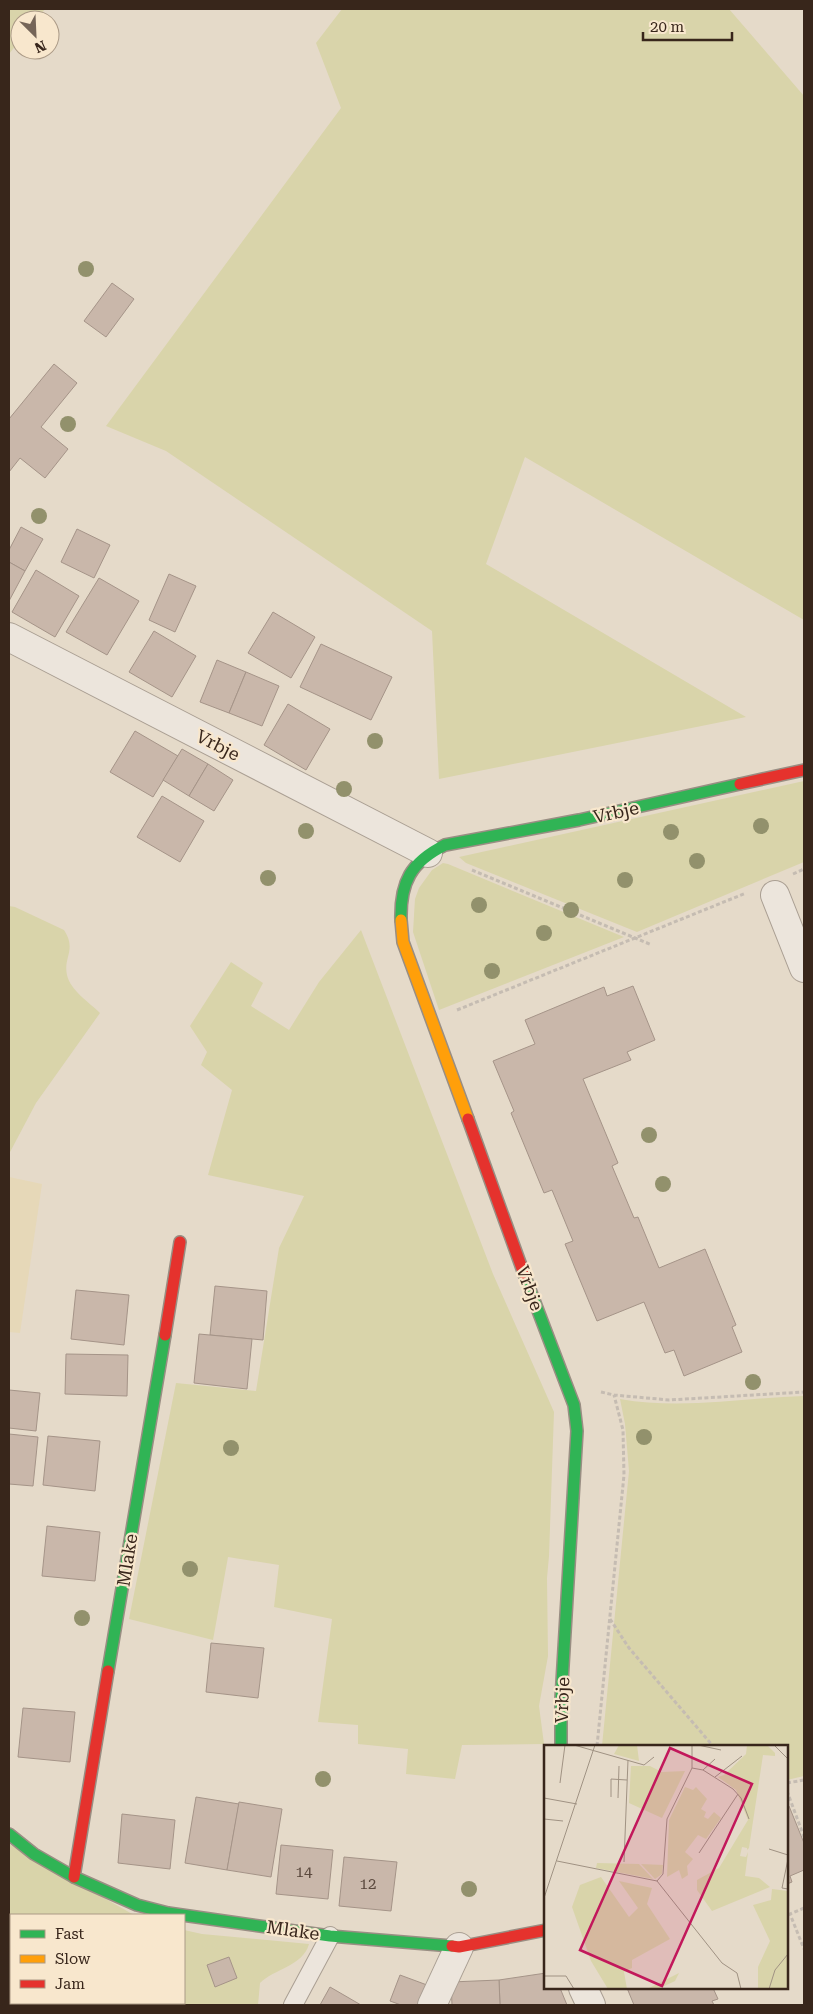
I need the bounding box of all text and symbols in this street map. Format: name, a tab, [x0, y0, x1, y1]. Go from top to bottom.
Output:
north arrow	[10, 10, 60, 60]
scale bar	[643, 10, 732, 42]
text: 20 m	[650, 18, 685, 36]
text: N	[32, 37, 48, 56]
street label: Vrbje	[193, 725, 243, 765]
street label: Vrbje	[591, 797, 641, 827]
street label: Vrbje	[512, 1263, 548, 1313]
street label: Mlake	[112, 1532, 142, 1588]
street label: Vrbje	[551, 1676, 573, 1724]
inset map	[544, 1745, 788, 1989]
house number: 14	[296, 1863, 313, 1881]
house number: 12	[360, 1875, 376, 1893]
legend	[10, 1914, 185, 2004]
street label: Mlake	[265, 1916, 321, 1944]
text: Fast	[55, 1925, 85, 1943]
text: Slow	[55, 1950, 91, 1968]
text: Jam	[55, 1975, 85, 1993]

